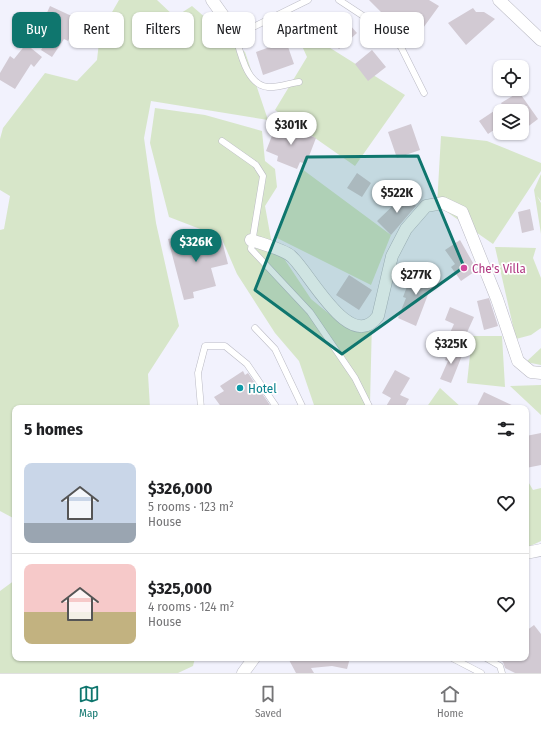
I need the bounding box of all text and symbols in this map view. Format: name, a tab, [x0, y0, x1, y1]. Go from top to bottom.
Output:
chip: Buy	[12, 12, 61, 48]
chip: Rent	[69, 12, 124, 48]
chip: Filters	[132, 12, 194, 48]
chip: New	[202, 12, 255, 48]
chip: Apartment	[263, 12, 352, 48]
chip: House	[360, 12, 424, 48]
map controls	[493, 60, 529, 140]
button: locate	[493, 60, 529, 96]
button: layers	[493, 104, 529, 140]
pin: $301K	[263, 112, 319, 146]
text: $301K	[275, 117, 307, 132]
pin: $522K	[369, 180, 425, 214]
text: $522K	[381, 185, 413, 200]
pin: $326K	[168, 229, 224, 263]
text: $326K	[180, 234, 212, 249]
place label: Che's Villa	[472, 261, 526, 276]
pin: $277K	[388, 262, 444, 296]
marker: Che's Villa	[459, 263, 469, 273]
text: $277K	[401, 267, 431, 282]
pin: $325K	[423, 331, 479, 365]
text: $325K	[435, 336, 467, 351]
place label: Hotel	[248, 381, 277, 396]
marker: Hotel	[235, 383, 245, 393]
icon: filters	[495, 418, 517, 440]
text: 5 homes	[24, 419, 83, 440]
text: $326,000	[148, 478, 213, 499]
icon: home	[56, 479, 104, 527]
icon: heart	[495, 492, 517, 514]
text: 5 rooms · 123 m²	[148, 499, 234, 514]
text: House	[148, 514, 182, 529]
text: $325,000	[148, 578, 212, 599]
icon: home	[56, 580, 104, 628]
icon: heart	[495, 593, 517, 615]
text: 4 rooms · 124 m²	[148, 599, 234, 614]
text: House	[148, 614, 182, 629]
tab: Map	[78, 683, 100, 720]
tab: Saved	[255, 683, 282, 720]
tab: Home	[437, 683, 463, 720]

